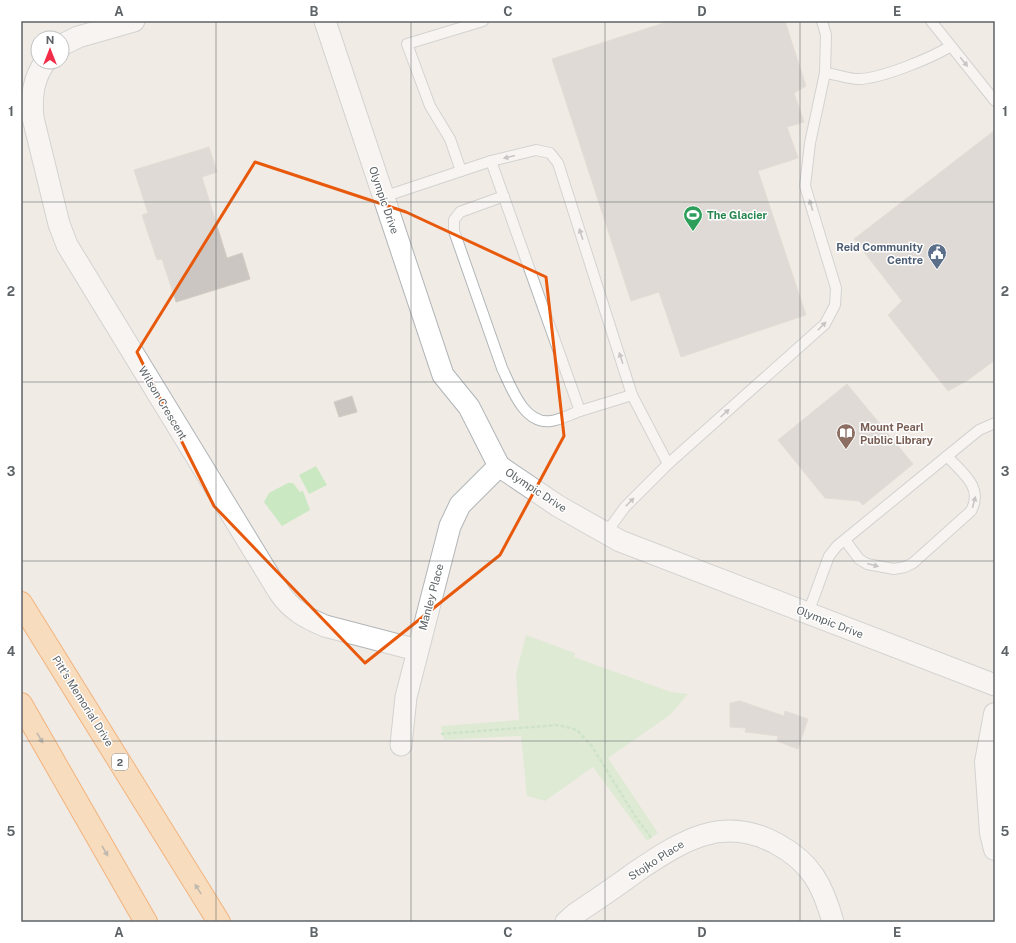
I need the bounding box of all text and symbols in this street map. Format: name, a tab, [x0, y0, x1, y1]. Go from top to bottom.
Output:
text: A	[114, 4, 124, 19]
text: B	[310, 4, 319, 19]
text: C	[503, 4, 513, 19]
text: D	[697, 4, 707, 19]
text: E	[893, 4, 901, 19]
north arrow	[30, 30, 70, 70]
text: N	[46, 34, 54, 46]
one-way arrow	[960, 57, 968, 68]
text: 1	[8, 104, 14, 119]
text: 1	[1002, 104, 1008, 119]
one-way arrow	[502, 154, 515, 160]
street label: Olympic Drive	[367, 165, 401, 235]
one-way arrow	[808, 198, 814, 210]
sports icon: The Glacier	[682, 204, 704, 232]
place label: The Glacier	[707, 209, 767, 221]
one-way arrow	[578, 228, 584, 240]
place label: Reid Community Centre	[836, 241, 924, 266]
public building icon: Reid Community Centre	[926, 242, 948, 270]
text: 2	[7, 284, 15, 299]
text: 2	[1001, 284, 1009, 299]
one-way arrow	[817, 322, 826, 331]
one-way arrow	[617, 352, 623, 364]
street label: Wilson Crescent	[136, 364, 190, 442]
one-way arrow	[720, 408, 730, 418]
place label: Mount Pearl Public Library	[860, 421, 934, 446]
library icon: Mount Pearl Public Library	[835, 422, 857, 450]
text: 3	[7, 464, 16, 479]
text: 3	[1001, 464, 1010, 479]
street label: Olympic Drive	[503, 466, 569, 514]
one-way arrow	[972, 495, 978, 508]
one-way arrow	[625, 497, 635, 507]
street label: Manley Place	[416, 562, 446, 632]
one-way arrow	[867, 562, 879, 568]
street label: Olympic Drive	[795, 604, 865, 640]
text: 4	[7, 644, 16, 659]
text: 4	[1001, 644, 1010, 659]
street label: Pitt's Memorial Drive	[50, 653, 116, 749]
one-way arrow	[37, 732, 44, 744]
road number: 2	[112, 754, 128, 770]
text: 5	[7, 824, 16, 839]
text: 5	[1001, 824, 1010, 839]
street label: Stojko Place	[626, 838, 686, 882]
one-way arrow	[102, 845, 109, 856]
one-way arrow	[194, 884, 202, 894]
text: A	[114, 925, 124, 940]
text: B	[310, 925, 319, 940]
text: C	[503, 925, 513, 940]
text: D	[697, 925, 707, 940]
text: E	[893, 925, 901, 940]

